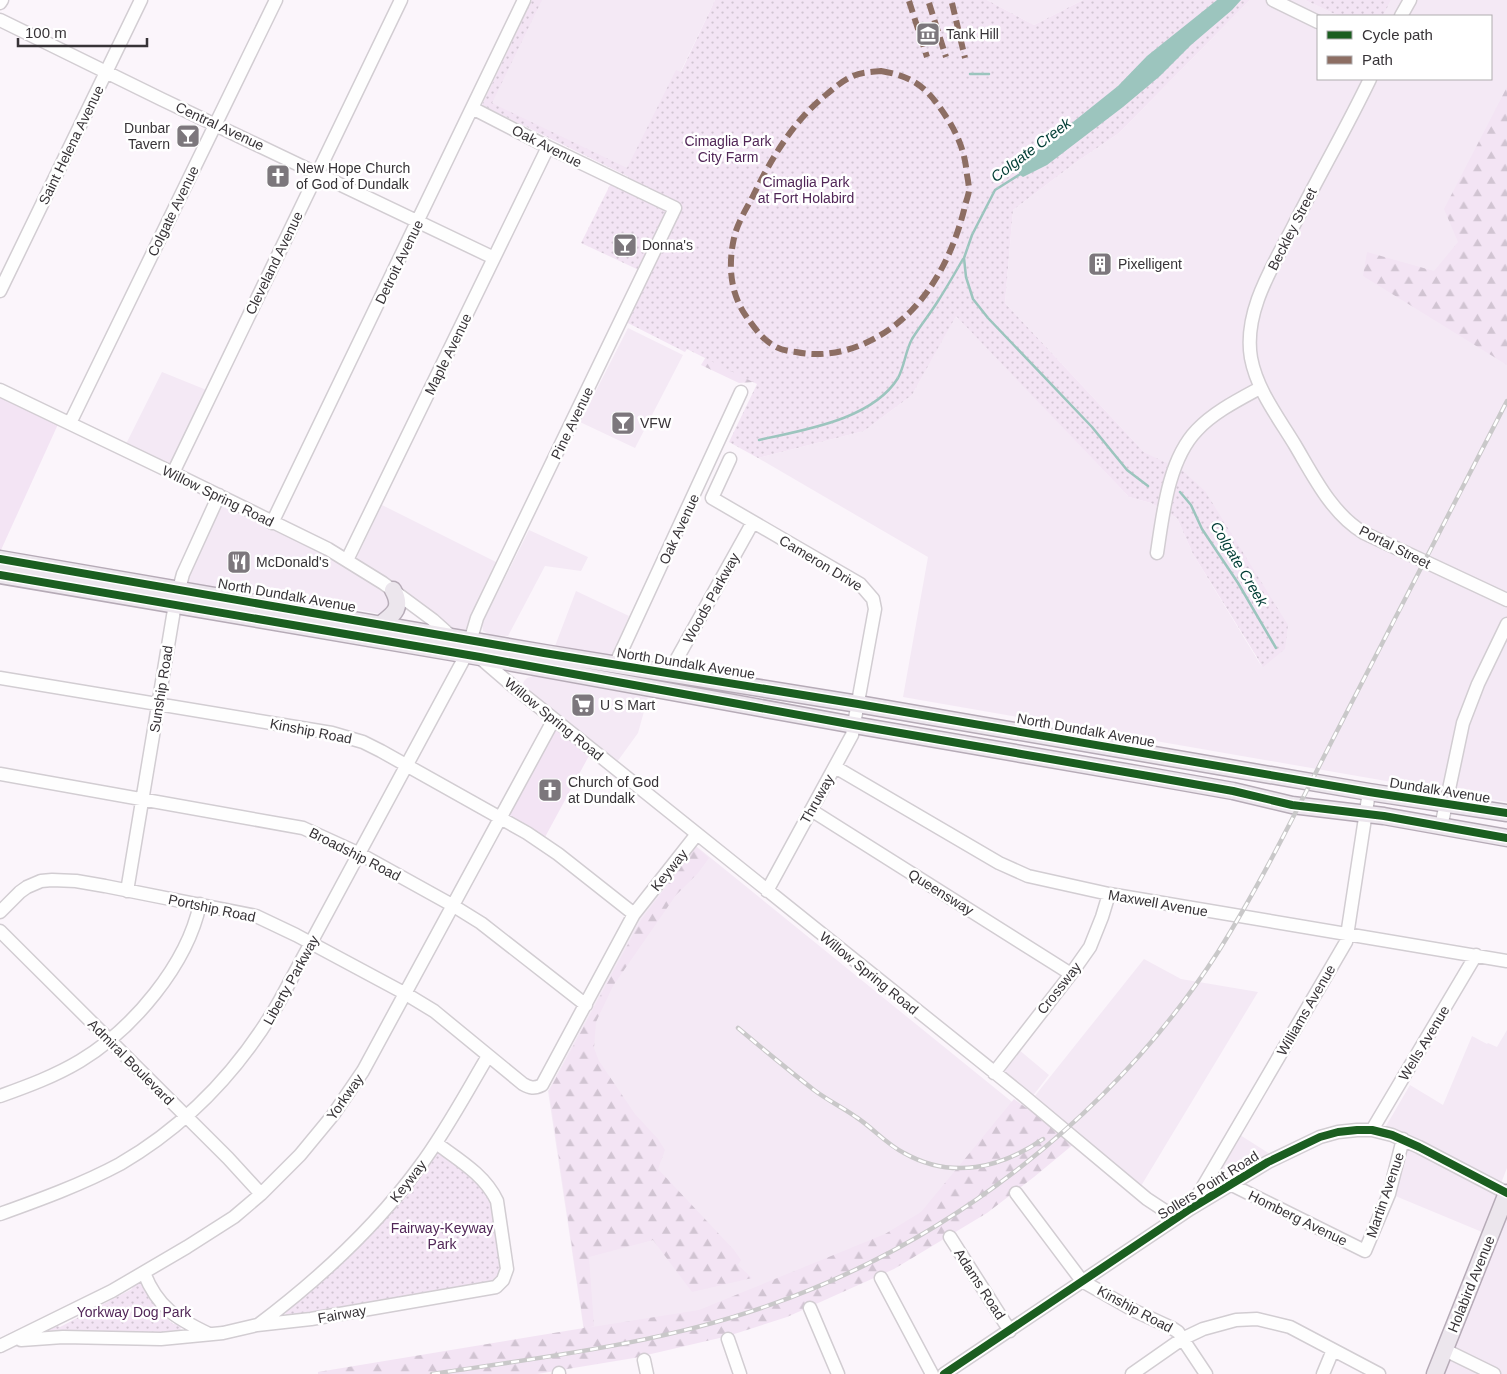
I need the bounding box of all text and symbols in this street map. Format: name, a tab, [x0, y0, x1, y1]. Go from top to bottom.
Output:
scale bar	[18, 15, 146, 47]
legend	[1317, 15, 1492, 80]
museum icon: Tank Hill	[915, 21, 941, 47]
text: 100 m	[25, 24, 67, 41]
place label: Tank Hill	[946, 26, 999, 42]
text: Cycle path	[1362, 26, 1433, 43]
text: Path	[1362, 51, 1393, 68]
street label: Saint Helena Avenue	[35, 83, 107, 207]
street label: Central Avenue	[173, 99, 267, 154]
water label: Colgate Creek	[987, 113, 1075, 185]
place label: Dunbar Tavern	[124, 120, 170, 152]
street label: Oak Avenue	[509, 122, 585, 170]
bar icon: Dunbar Tavern	[175, 123, 201, 149]
park label: Cimaglia Park City Farm	[684, 133, 773, 165]
place label: New Hope Church of God of Dundalk	[296, 160, 410, 192]
street label: Colgate Avenue	[144, 163, 202, 259]
church icon: New Hope Church of God of Dundalk	[265, 163, 291, 189]
park label: Cimaglia Park at Fort Holabird	[758, 174, 854, 206]
street label: Beckley Street	[1264, 185, 1320, 273]
street label: Cleveland Avenue	[242, 209, 306, 317]
street label: Detroit Avenue	[372, 217, 426, 307]
bar icon: Donna's	[612, 232, 638, 258]
place label: Donna's	[642, 237, 693, 253]
building icon: Pixelligent	[1087, 251, 1113, 277]
place label: Pixelligent	[1118, 256, 1182, 272]
street label: Maple Avenue	[421, 311, 475, 397]
street label: Pine Avenue	[548, 384, 596, 462]
bar icon: VFW	[610, 410, 636, 436]
place label: VFW	[640, 415, 672, 431]
street label: Willow Spring Road	[160, 462, 276, 530]
street label: Oak Avenue	[656, 491, 702, 567]
water label: Colgate Creek	[1207, 518, 1272, 610]
street label: Portal Street	[1357, 522, 1433, 572]
street label: Cameron Drive	[777, 532, 866, 594]
restaurant icon: McDonald's	[226, 549, 252, 575]
street label: Woods Parkway	[680, 550, 742, 646]
place label: McDonald's	[256, 554, 329, 570]
street label: North Dundalk Avenue	[217, 575, 357, 615]
street label: Sunship Road	[146, 644, 176, 734]
street label: North Dundalk Avenue	[616, 644, 757, 682]
street label: Willow Spring Road	[501, 674, 607, 764]
supermarket icon: U S Mart	[570, 692, 596, 718]
place label: U S Mart	[600, 697, 655, 713]
street label: North Dundalk Avenue	[1016, 710, 1156, 750]
street label: Kinship Road	[269, 715, 353, 747]
street label: Thruway	[797, 772, 837, 826]
place label: Church of God at Dundalk	[568, 774, 659, 806]
street label: Dundalk Avenue	[1389, 774, 1492, 806]
church icon: Church of God at Dundalk	[537, 777, 563, 803]
street label: Broadship Road	[307, 824, 403, 884]
street label: Keyway	[647, 846, 691, 894]
street label: Queensway	[905, 866, 977, 918]
street label: Maxwell Avenue	[1107, 886, 1209, 920]
street label: Portship Road	[167, 891, 257, 925]
street label: Willow Spring Road	[816, 928, 922, 1018]
street label: Liberty Parkway	[260, 933, 322, 1027]
street label: Crossway	[1034, 959, 1084, 1017]
street label: Williams Avenue	[1273, 961, 1339, 1058]
street label: Wells Avenue	[1395, 1003, 1453, 1083]
street label: Admiral Boulevard	[85, 1016, 177, 1108]
street label: Yorkway	[323, 1071, 367, 1123]
street label: Sollers Point Road	[1155, 1147, 1261, 1223]
street label: Martin Avenue	[1363, 1150, 1407, 1240]
street label: Keyway	[387, 1157, 429, 1205]
street label: Homberg Avenue	[1246, 1187, 1350, 1249]
park label: Fairway-Keyway Park	[391, 1220, 493, 1252]
street label: Holabird Avenue	[1444, 1233, 1498, 1335]
street label: Adams Road	[951, 1246, 1009, 1322]
street label: Kinship Road	[1094, 1282, 1176, 1336]
street label: Fairway	[316, 1302, 368, 1326]
park label: Yorkway Dog Park	[77, 1304, 192, 1320]

